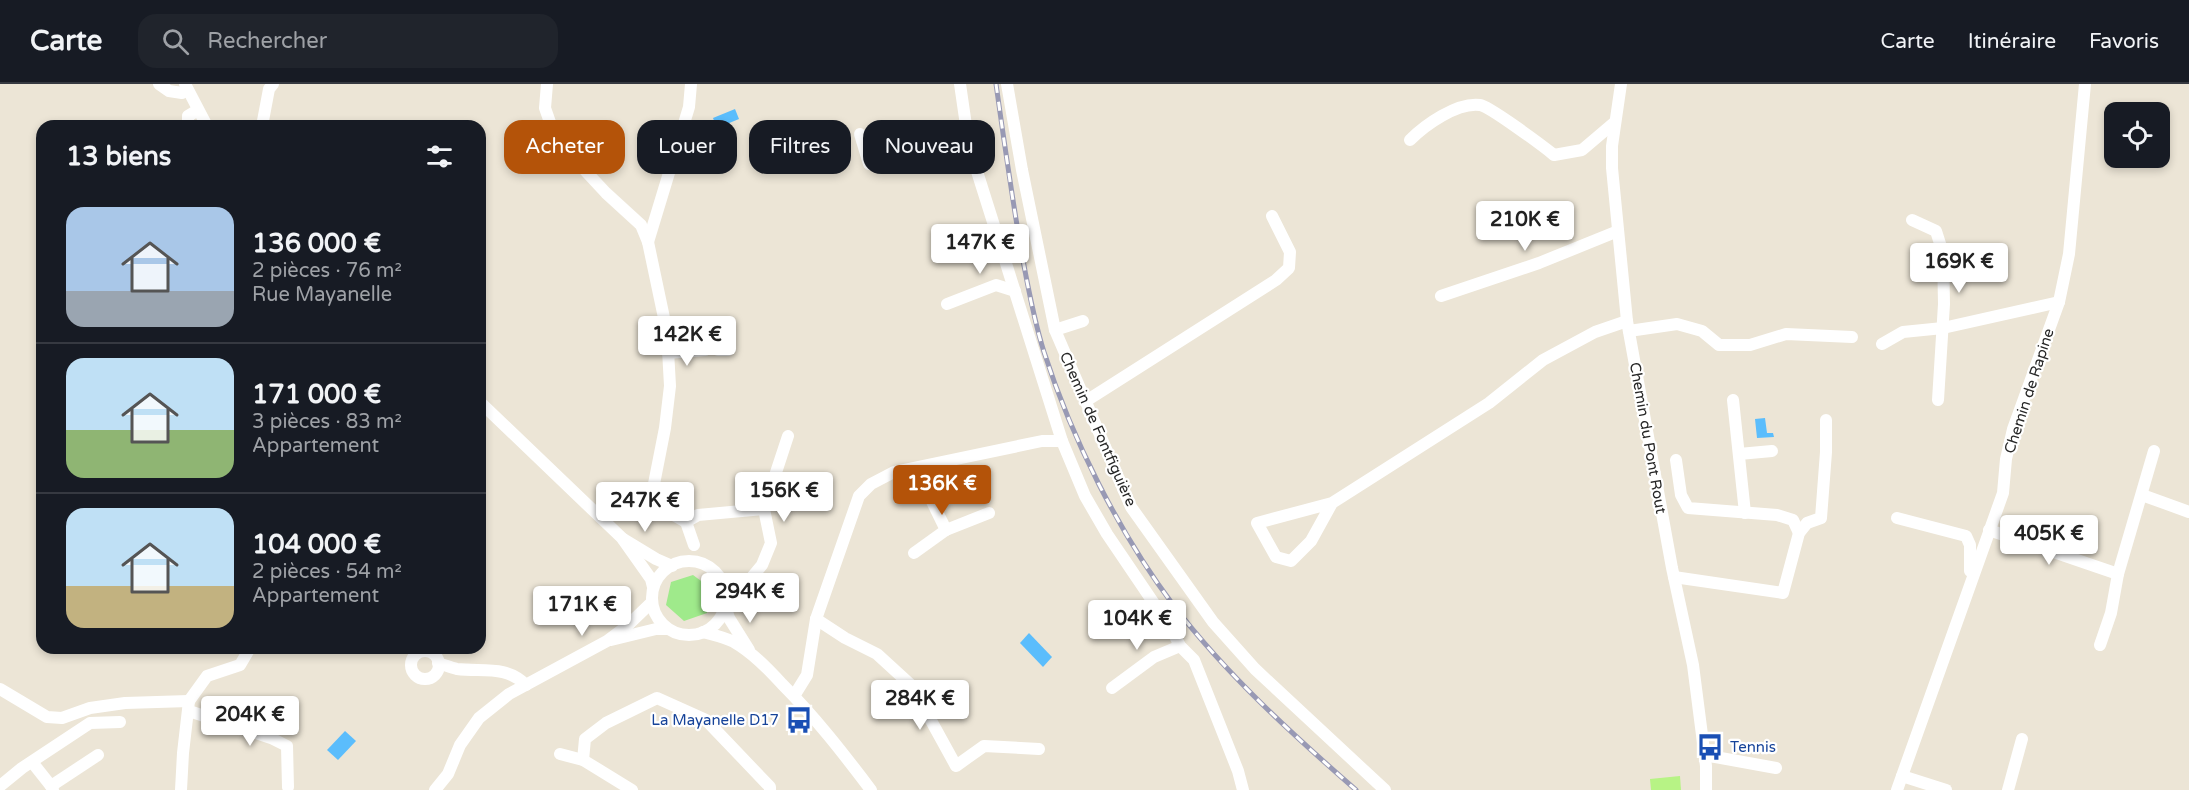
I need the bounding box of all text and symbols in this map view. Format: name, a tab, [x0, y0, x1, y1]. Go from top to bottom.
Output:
search box	[138, 14, 558, 68]
text: Carte	[30, 24, 102, 58]
icon: search	[159, 25, 192, 58]
text: Rechercher	[207, 28, 327, 54]
text: Carte	[1881, 29, 1935, 54]
text: Itinéraire	[1968, 29, 2056, 54]
text: Favoris	[2089, 29, 2159, 54]
map controls	[2104, 102, 2170, 168]
button: locate	[2104, 102, 2170, 168]
chip: Acheter	[504, 120, 625, 174]
chip: Louer	[637, 120, 737, 174]
chip: Filtres	[749, 120, 851, 174]
chip: Nouveau	[863, 120, 995, 174]
icon: filters	[423, 140, 456, 173]
text: 13 biens	[66, 141, 171, 172]
pin: 210K €	[1476, 201, 1574, 252]
text: 210K €	[1490, 208, 1560, 232]
pin: 147K €	[931, 224, 1029, 275]
text: 136 000 €	[252, 228, 381, 259]
icon: home	[114, 231, 186, 303]
text: 147K €	[945, 231, 1015, 255]
pin: 169K €	[1910, 243, 2008, 294]
text: 169K €	[1924, 250, 1994, 274]
text: 2 pièces · 76 m²	[252, 259, 402, 283]
text: Rue Mayanelle	[252, 283, 392, 307]
pin: 142K €	[638, 316, 736, 367]
text: 142K €	[652, 323, 722, 347]
street label: Chemin de Rapine	[2000, 326, 2058, 456]
street label: Chemin de Fontfiguière	[1056, 349, 1140, 509]
street label: Chemin du Pont Rout	[1626, 361, 1670, 515]
text: 171 000 €	[252, 379, 381, 410]
icon: home	[114, 382, 186, 454]
text: 3 pièces · 83 m²	[252, 410, 402, 434]
text: Appartement	[252, 434, 379, 458]
pin: 136K €	[893, 465, 991, 516]
pin: 156K €	[735, 472, 833, 523]
text: 136K €	[907, 472, 977, 496]
text: 156K €	[749, 479, 819, 503]
pin: 247K €	[596, 482, 694, 533]
text: 247K €	[610, 489, 680, 513]
pin: 405K €	[2000, 515, 2098, 566]
text: 405K €	[2014, 522, 2084, 546]
text: 104 000 €	[252, 529, 381, 560]
icon: home	[114, 532, 186, 604]
text: 2 pièces · 54 m²	[252, 560, 402, 584]
pin: 294K €	[701, 573, 799, 624]
text: 294K €	[715, 580, 785, 604]
text: Appartement	[252, 584, 379, 608]
pin: 171K €	[533, 586, 631, 637]
text: 171K €	[547, 593, 617, 617]
pin: 104K €	[1088, 600, 1186, 651]
text: 104K €	[1102, 607, 1172, 631]
pin: 284K €	[871, 680, 969, 731]
text: 284K €	[885, 687, 955, 711]
pin: 204K €	[201, 696, 299, 747]
text: 204K €	[215, 703, 285, 727]
bus stop icon: La Mayanelle D17	[784, 705, 814, 735]
place label: La Mayanelle D17	[651, 711, 779, 729]
bus stop icon: Tennis	[1695, 732, 1725, 762]
place label: Tennis	[1730, 738, 1776, 756]

